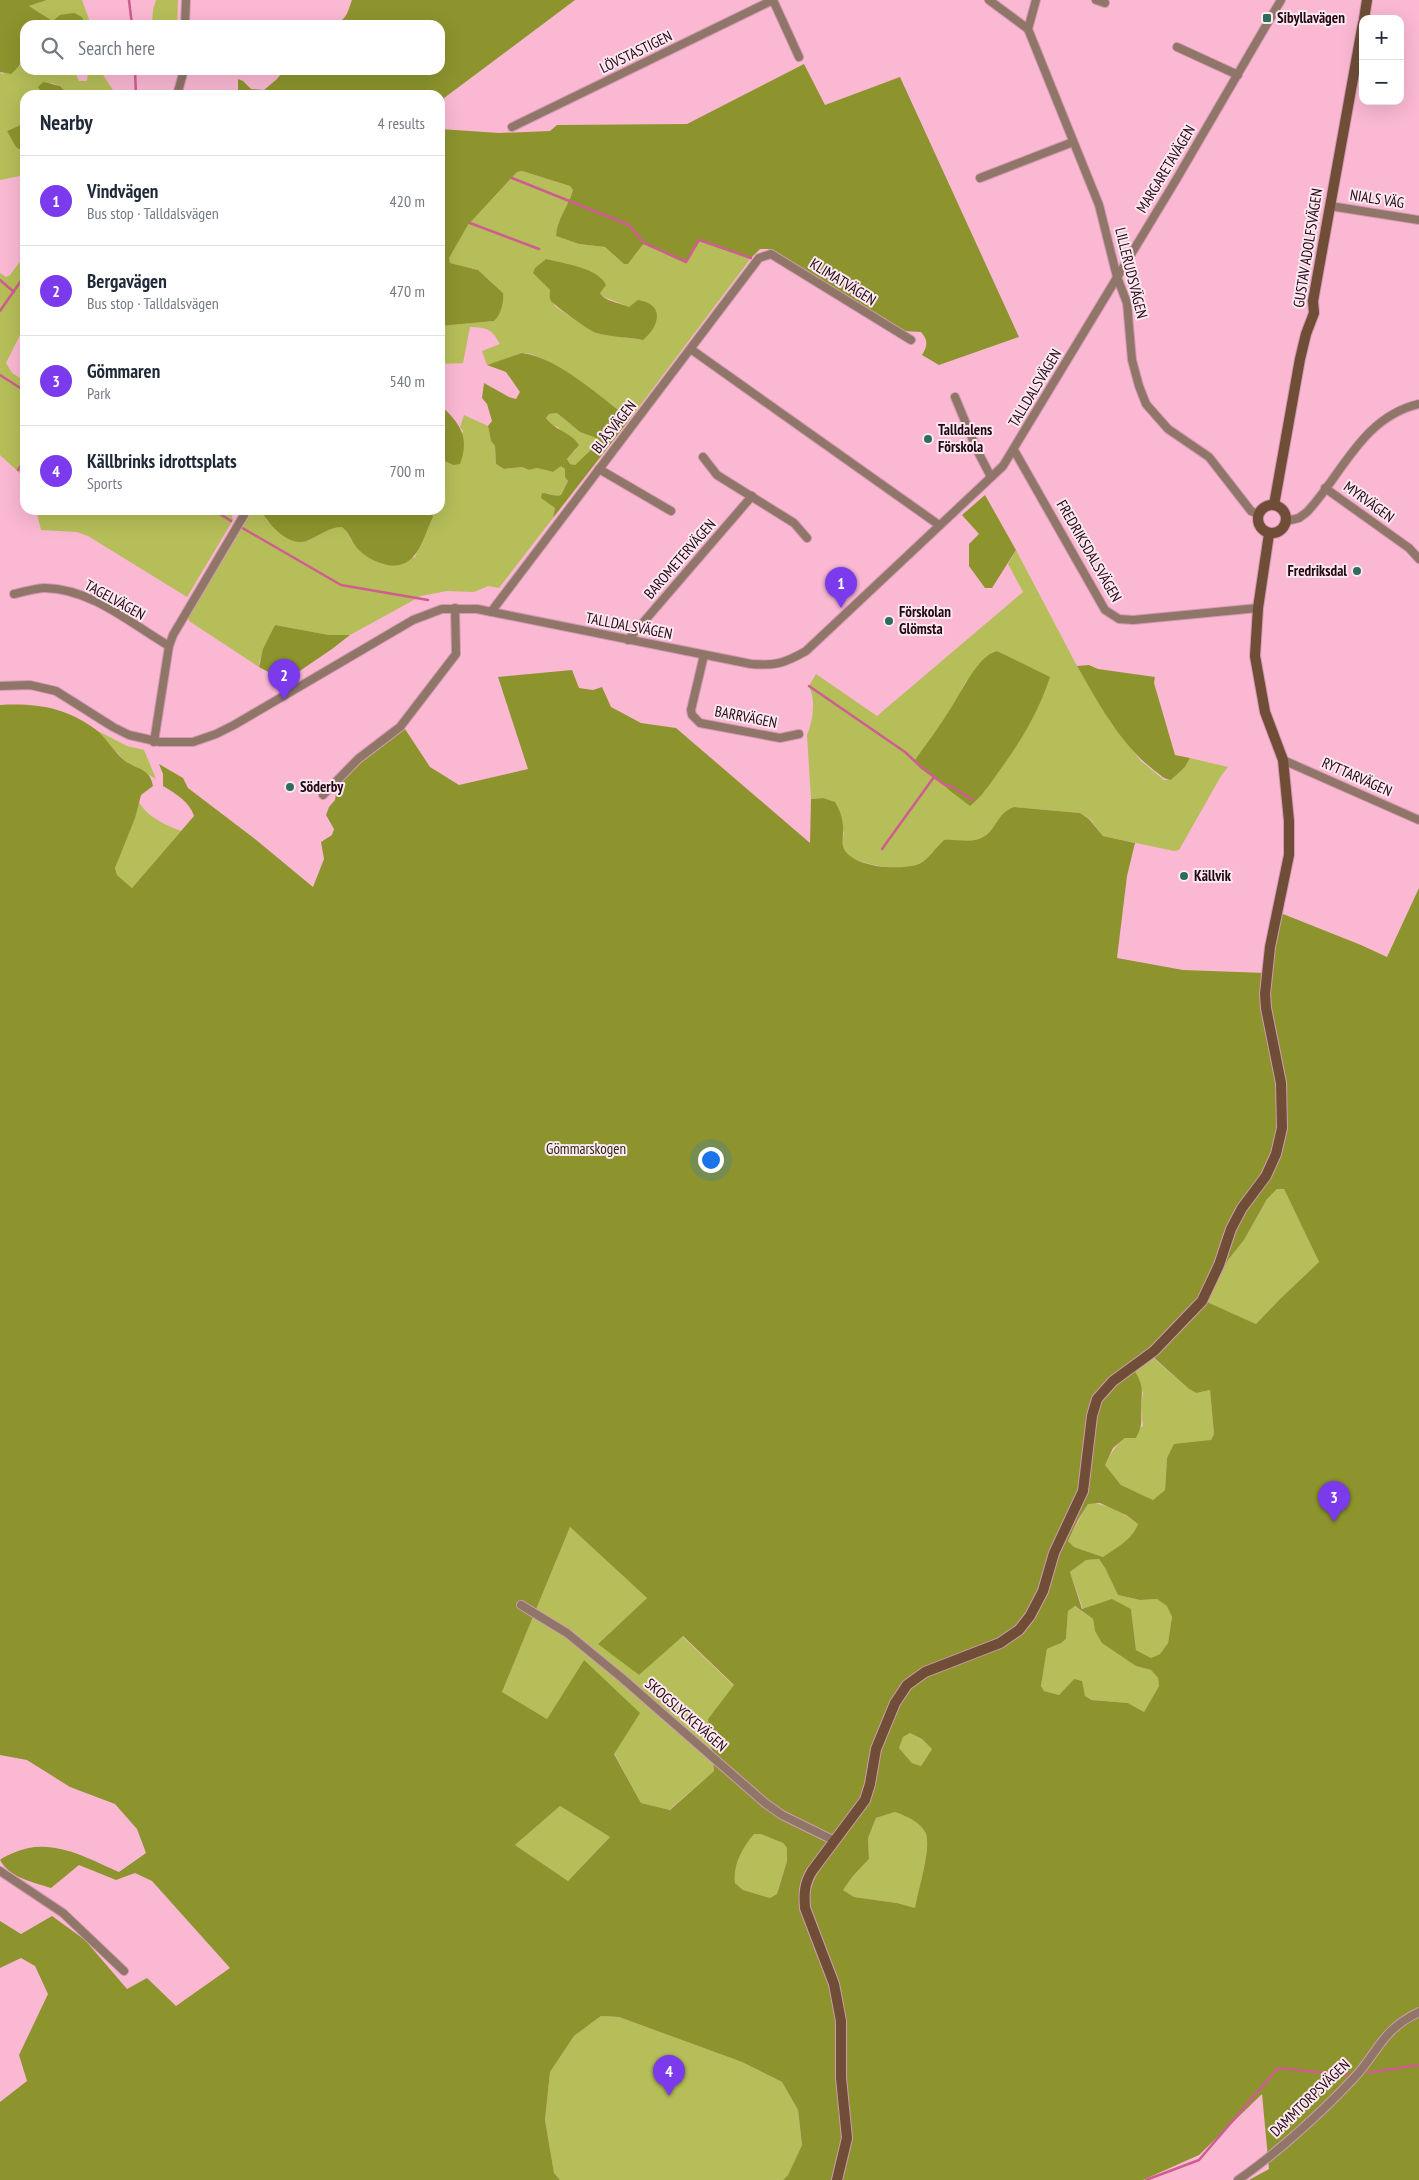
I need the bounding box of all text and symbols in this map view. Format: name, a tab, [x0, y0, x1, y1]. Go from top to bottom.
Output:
place label: Sibyllavägen	[1277, 8, 1345, 27]
marker: Sibyllavägen	[1261, 12, 1273, 24]
map controls	[1359, 15, 1404, 105]
button: +	[1359, 15, 1404, 60]
search box	[20, 20, 445, 75]
street label: LÖVSTASTIGEN	[597, 26, 675, 77]
icon: search	[38, 34, 66, 62]
text: Search here	[78, 36, 155, 60]
button: −	[1359, 60, 1404, 105]
text: Nearby	[40, 109, 93, 136]
text: 4 results	[378, 113, 425, 133]
street label: MARGARETAVÄGEN	[1132, 121, 1199, 216]
text: Vindvägen	[87, 179, 158, 203]
street label: NIALS VÄG	[1349, 185, 1406, 212]
street label: GUSTAV ADOLFSVÄGEN	[1289, 187, 1326, 309]
text: 1	[52, 191, 60, 211]
text: 420 m	[390, 191, 425, 211]
text: Bus stop · Talldalsvägen	[87, 203, 219, 223]
street label: LILLERUDSVÄGEN	[1111, 225, 1152, 320]
street label: KLIMATVÄGEN	[807, 254, 880, 309]
text: Bergavägen	[87, 269, 167, 293]
text: 2	[52, 281, 60, 301]
text: 470 m	[390, 281, 425, 301]
text: Bus stop · Talldalsvägen	[87, 293, 219, 313]
street label: TALLDALSVÄGEN	[1004, 345, 1065, 430]
text: Gömmaren	[87, 359, 160, 383]
text: 3	[52, 371, 60, 391]
text: 540 m	[390, 371, 425, 391]
text: Park	[87, 383, 111, 403]
street label: BLÅSVÄGEN	[587, 396, 640, 457]
place label: Talldalens Förskola	[938, 420, 992, 456]
marker: Talldalens Förskola	[922, 433, 934, 445]
text: Källbrinks idrottsplats	[87, 449, 237, 473]
text: 4	[52, 461, 60, 481]
text: 700 m	[390, 461, 425, 481]
text: Sports	[87, 473, 122, 493]
street label: MYRVÄGEN	[1340, 477, 1398, 526]
street label: FREDRIKSDALSVÄGEN	[1053, 496, 1126, 605]
street label: BAROMETERVÄGEN	[640, 515, 720, 603]
place label: Fredriksdal	[1288, 561, 1347, 580]
marker: Fredriksdal	[1351, 565, 1363, 577]
pin: 1	[825, 567, 857, 608]
street label: TAGELVÄGEN	[82, 575, 149, 624]
place label: Förskolan Glömsta	[899, 602, 951, 638]
street label: TALLDALSVÄGEN	[584, 608, 674, 643]
marker: Förskolan Glömsta	[883, 615, 895, 627]
pin: 2	[268, 659, 300, 700]
street label: BARRVÄGEN	[713, 701, 779, 732]
street label: RYTTARVÄGEN	[1319, 753, 1395, 800]
place label: Söderby	[300, 777, 344, 796]
marker: Söderby	[284, 781, 296, 793]
place label: Källvik	[1194, 866, 1232, 885]
marker: Källvik	[1178, 870, 1190, 882]
park label: Gömmarskogen	[546, 1139, 626, 1158]
your location	[698, 1147, 724, 1173]
pin: 3	[1318, 1481, 1350, 1522]
street label: SKOGSLYCKEVÄGEN	[641, 1674, 731, 1755]
pin: 4	[653, 2055, 685, 2096]
street label: DAMMTORPSVÄGEN	[1266, 2055, 1354, 2140]

